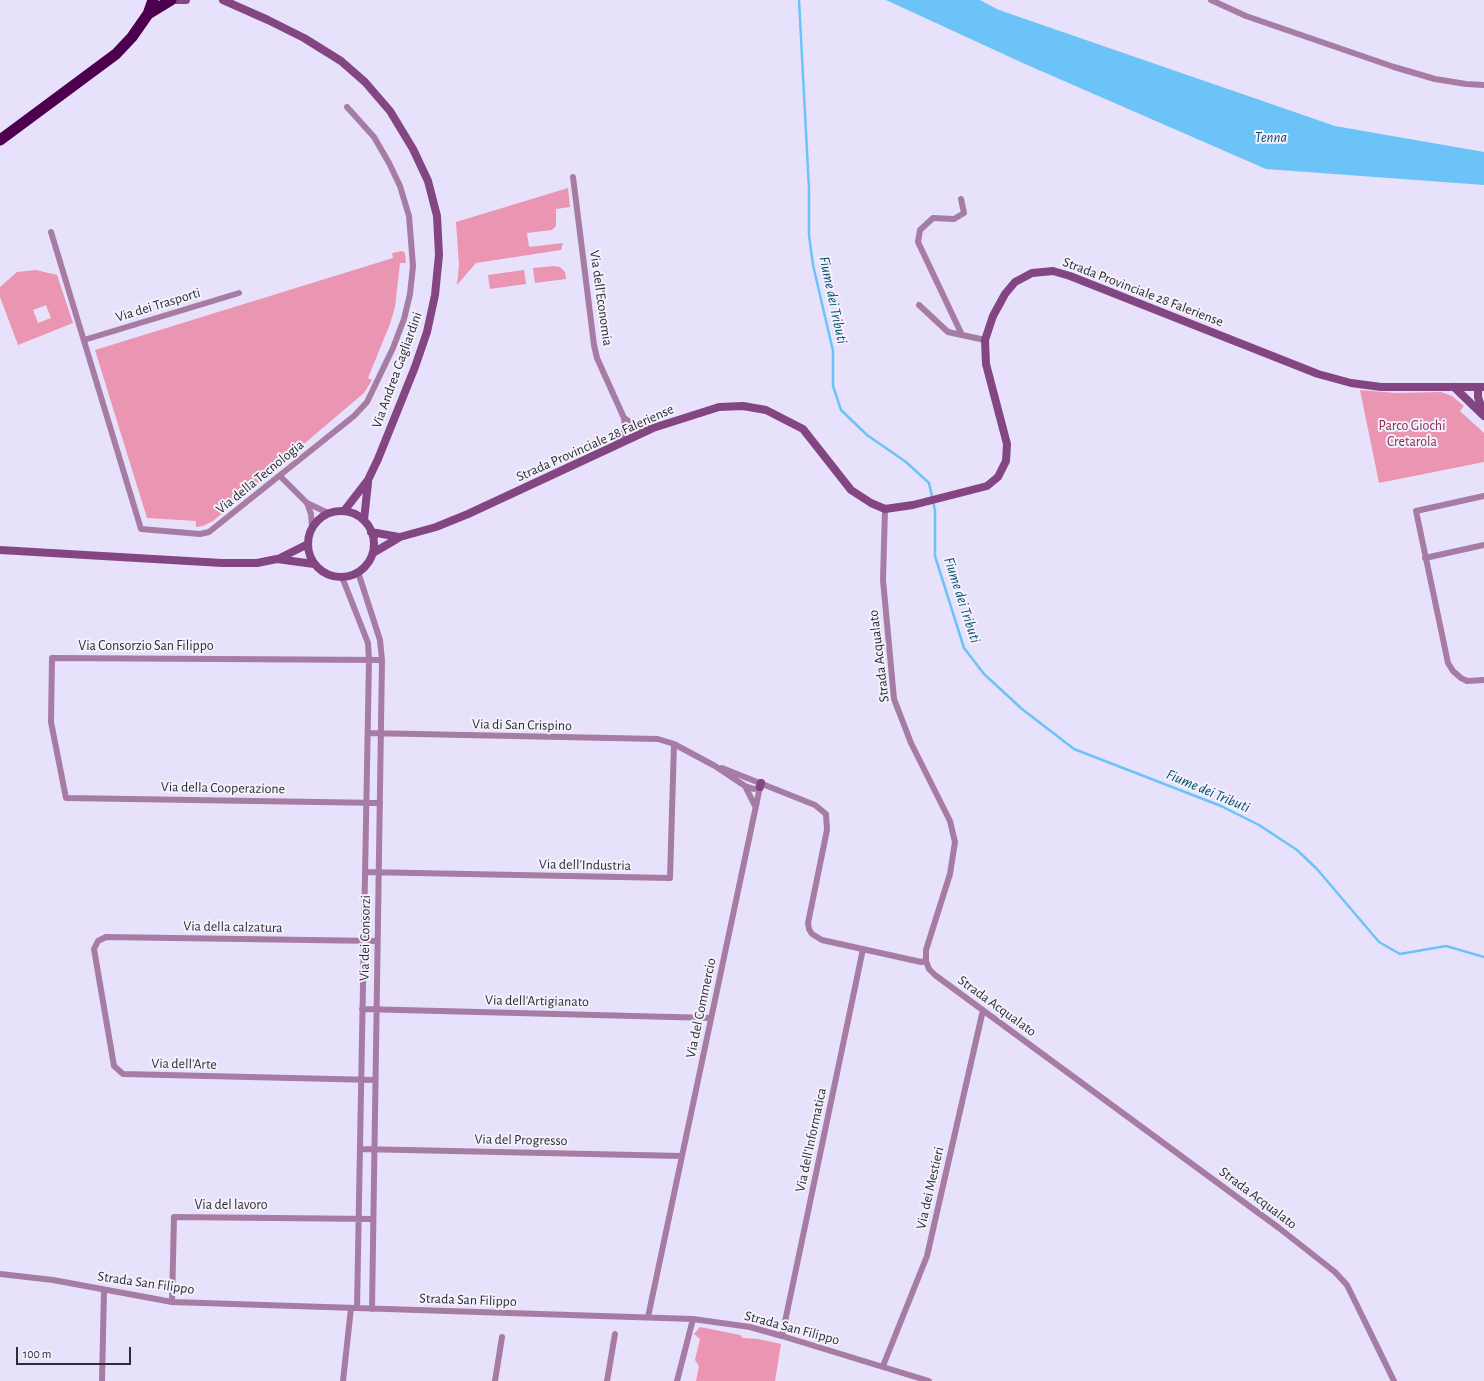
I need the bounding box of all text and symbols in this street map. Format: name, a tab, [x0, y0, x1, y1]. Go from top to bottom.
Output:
water label: Tenna	[1255, 128, 1287, 146]
street label: Via dell'Economia	[586, 249, 616, 347]
street label: Strada Provinciale 28 Faleriense	[1060, 254, 1226, 330]
water label: Fiume dei Tributi	[815, 255, 851, 345]
street label: Via dei Trasporti	[114, 284, 202, 326]
street label: Via Andrea Gagliardini	[368, 309, 426, 431]
street label: Strada Provinciale 28 Faleriense	[514, 401, 676, 485]
park label: Parco Giochi Cretarola	[1378, 418, 1446, 450]
street label: Via della Tecnologia	[213, 436, 307, 518]
water label: Fiume dei Tributi	[940, 555, 984, 645]
street label: Strada Acqualato	[865, 609, 893, 703]
street label: Via Consorzio San Filippo	[78, 638, 214, 654]
street label: Via di San Crispino	[472, 716, 572, 734]
water label: Fiume dei Tributi	[1163, 765, 1253, 817]
street label: Via della Cooperazione	[161, 779, 285, 797]
street label: Via dell'Industria	[539, 856, 631, 874]
street label: Via dei Consorzi	[356, 895, 374, 981]
street label: Via della calzatura	[183, 918, 283, 936]
street label: Via del Commercio	[682, 956, 720, 1060]
street label: Strada Acqualato	[954, 972, 1040, 1040]
street label: Via dell'Artigianato	[485, 992, 589, 1010]
street label: Via dell'Arte	[151, 1055, 217, 1073]
street label: Via dell'Informatica	[792, 1086, 830, 1194]
street label: Via del Progresso	[474, 1131, 568, 1149]
street label: Via dei Mestieri	[912, 1145, 948, 1231]
street label: Strada Acqualato	[1216, 1163, 1300, 1233]
street label: Via del lavoro	[194, 1197, 268, 1213]
street label: Strada San Filippo	[97, 1268, 195, 1298]
street label: Strada San Filippo	[419, 1290, 517, 1310]
street label: Strada San Filippo	[743, 1307, 841, 1349]
scale bar	[18, 1339, 133, 1365]
text: 100 m	[23, 1348, 51, 1360]

